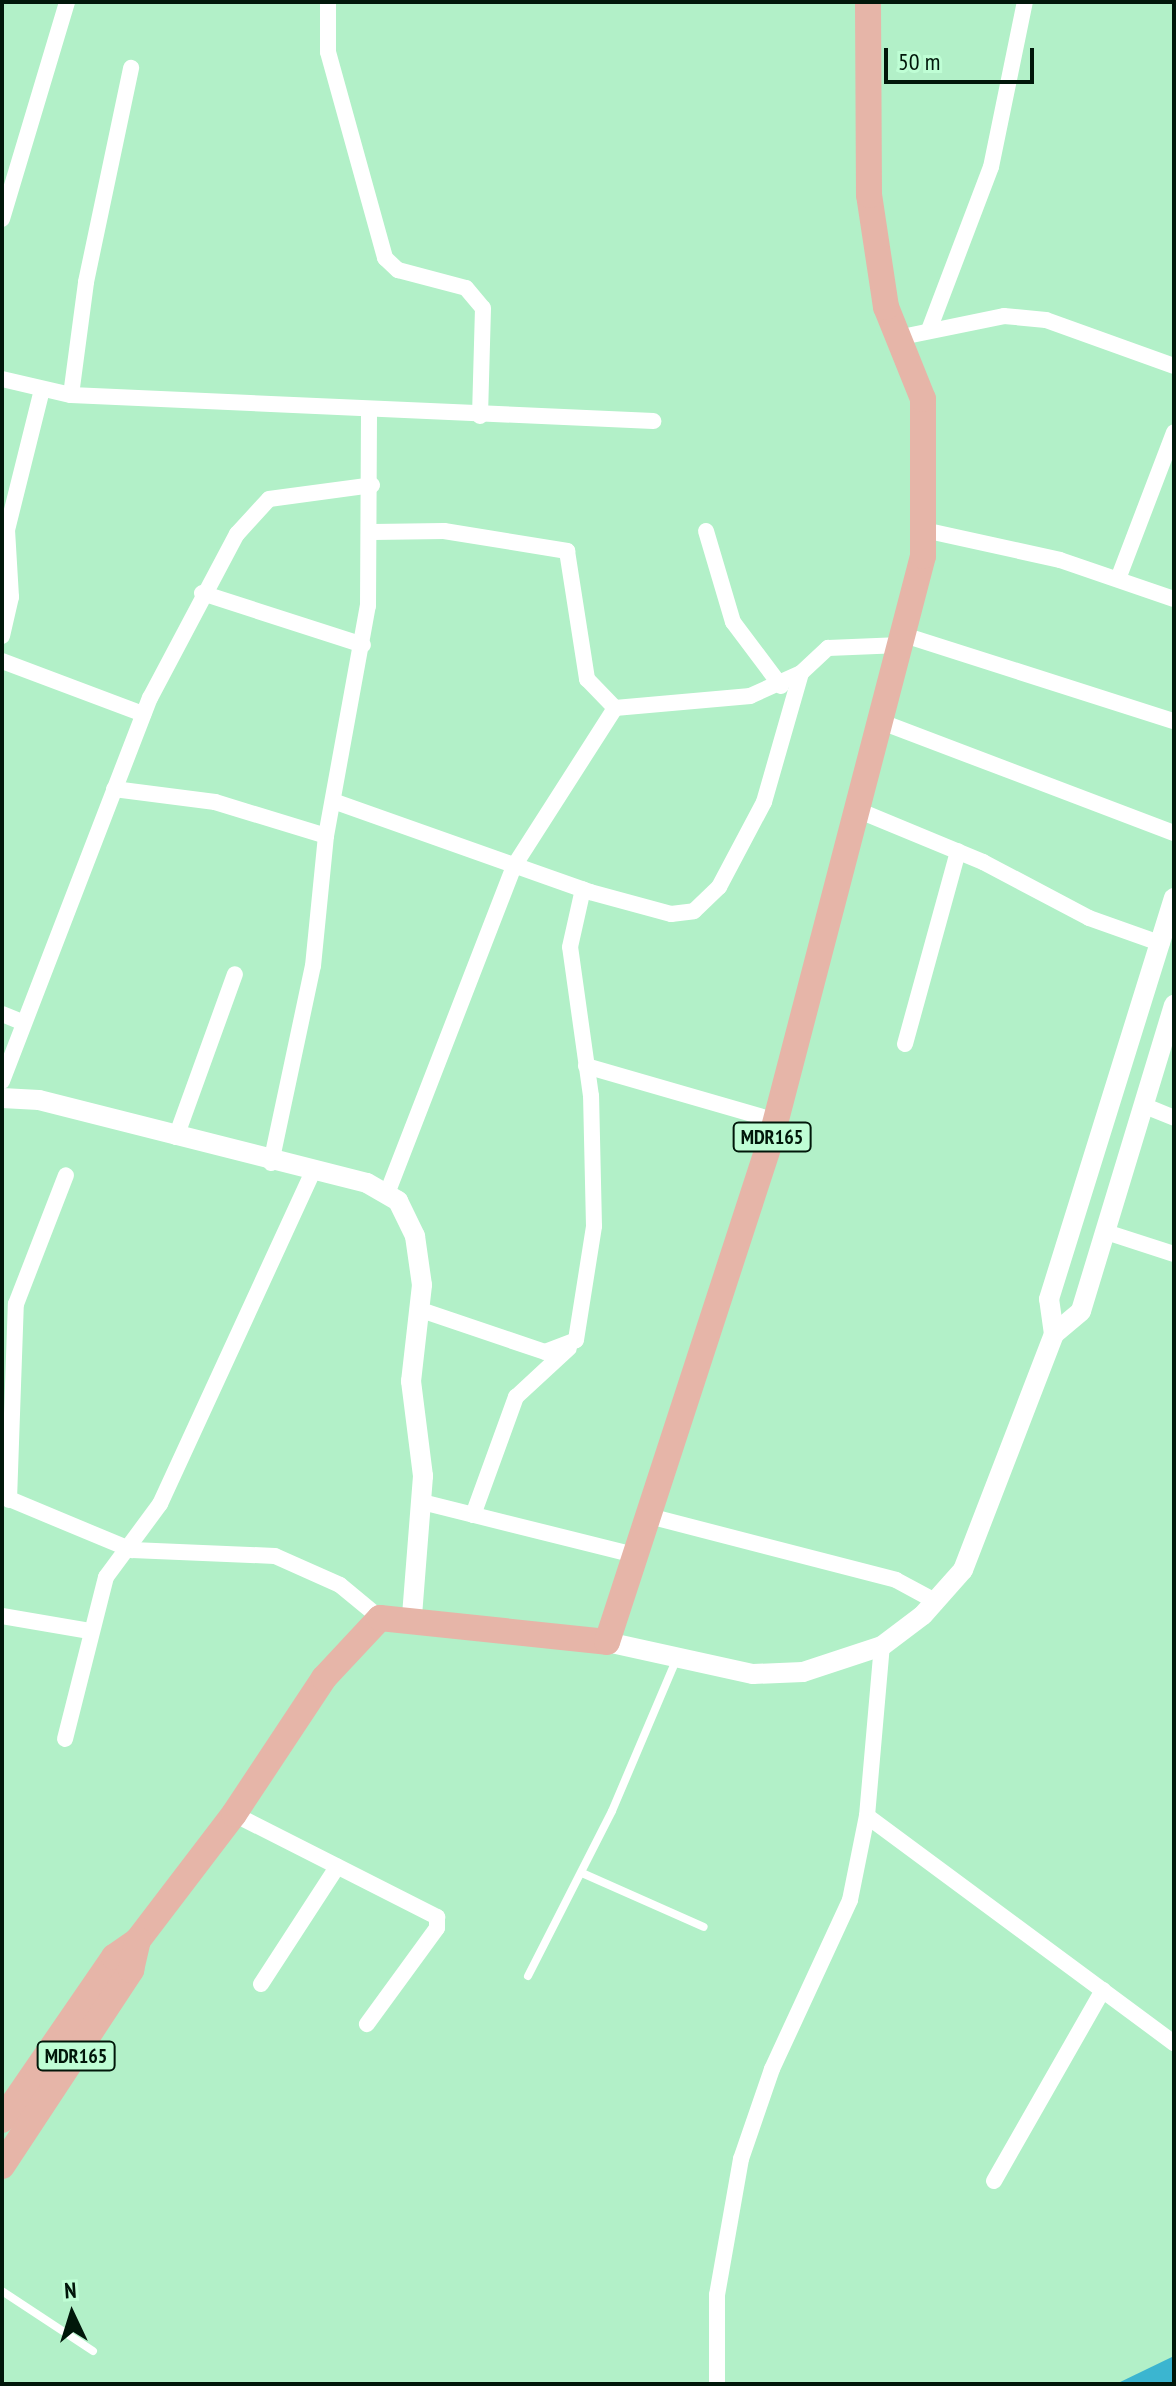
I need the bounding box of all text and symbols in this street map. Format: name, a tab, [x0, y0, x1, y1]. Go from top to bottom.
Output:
scale bar	[888, 32, 1038, 82]
text: 50 m	[898, 46, 940, 77]
road number: MDR165	[732, 1121, 812, 1153]
road number: MDR165	[36, 2040, 116, 2072]
north arrow	[32, 2274, 112, 2354]
text: N	[63, 2276, 77, 2304]

